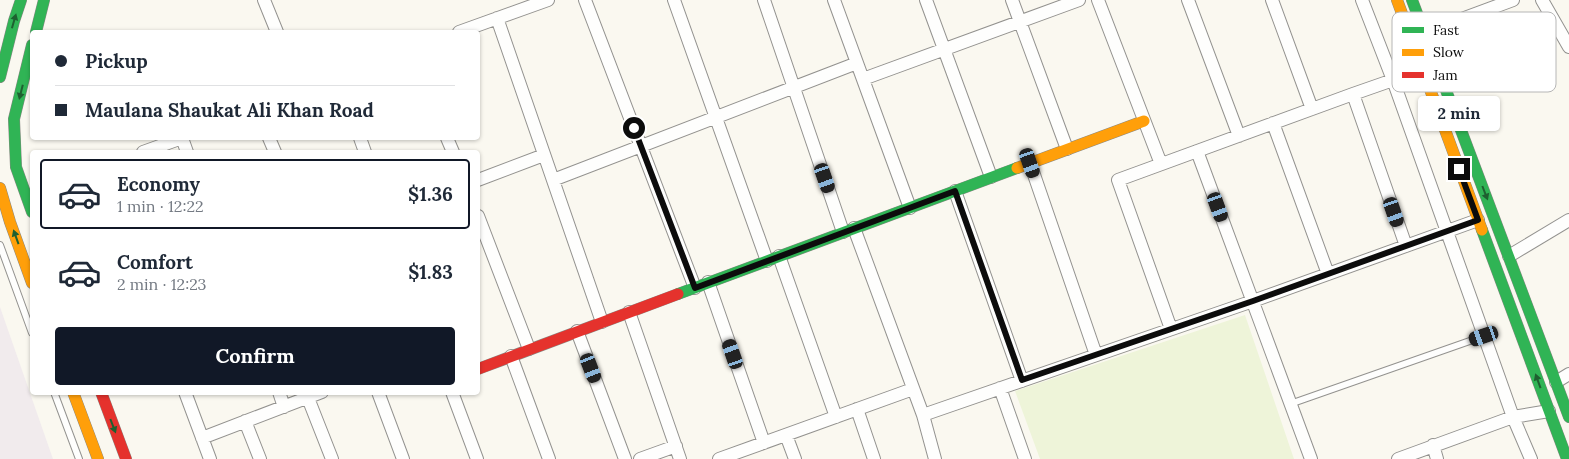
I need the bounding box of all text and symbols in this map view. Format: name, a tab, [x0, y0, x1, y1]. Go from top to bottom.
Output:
legend	[1392, 12, 1556, 92]
one-way arrow	[10, 14, 18, 29]
text: Fast	[1433, 21, 1460, 39]
text: Slow	[1433, 43, 1465, 61]
text: Pickup	[85, 49, 148, 73]
text: Jam	[1432, 66, 1458, 84]
one-way arrow	[16, 85, 24, 100]
callout: 2 min	[1418, 96, 1500, 132]
text: Maulana Shaukat Ali Khan Road	[85, 98, 374, 122]
text: 2 min	[1438, 103, 1480, 123]
route start	[623, 117, 645, 139]
car	[1018, 146, 1041, 180]
route end	[1448, 158, 1470, 180]
car	[813, 161, 836, 195]
icon: car	[57, 172, 102, 217]
text: Economy	[117, 172, 200, 196]
text: $1.36	[408, 182, 453, 206]
one-way arrow	[1481, 186, 1489, 201]
car	[1205, 190, 1230, 224]
car	[1382, 195, 1405, 229]
text: 1 min · 12:22	[117, 196, 204, 216]
one-way arrow	[12, 229, 20, 244]
icon: car	[57, 250, 102, 295]
text: Comfort	[117, 250, 193, 274]
text: $1.83	[408, 260, 453, 284]
text: 2 min · 12:23	[117, 274, 206, 294]
car	[1467, 324, 1500, 348]
button: Confirm	[55, 327, 455, 385]
car	[721, 337, 744, 371]
car	[578, 351, 603, 385]
one-way arrow	[1534, 373, 1541, 388]
one-way arrow	[109, 419, 117, 434]

